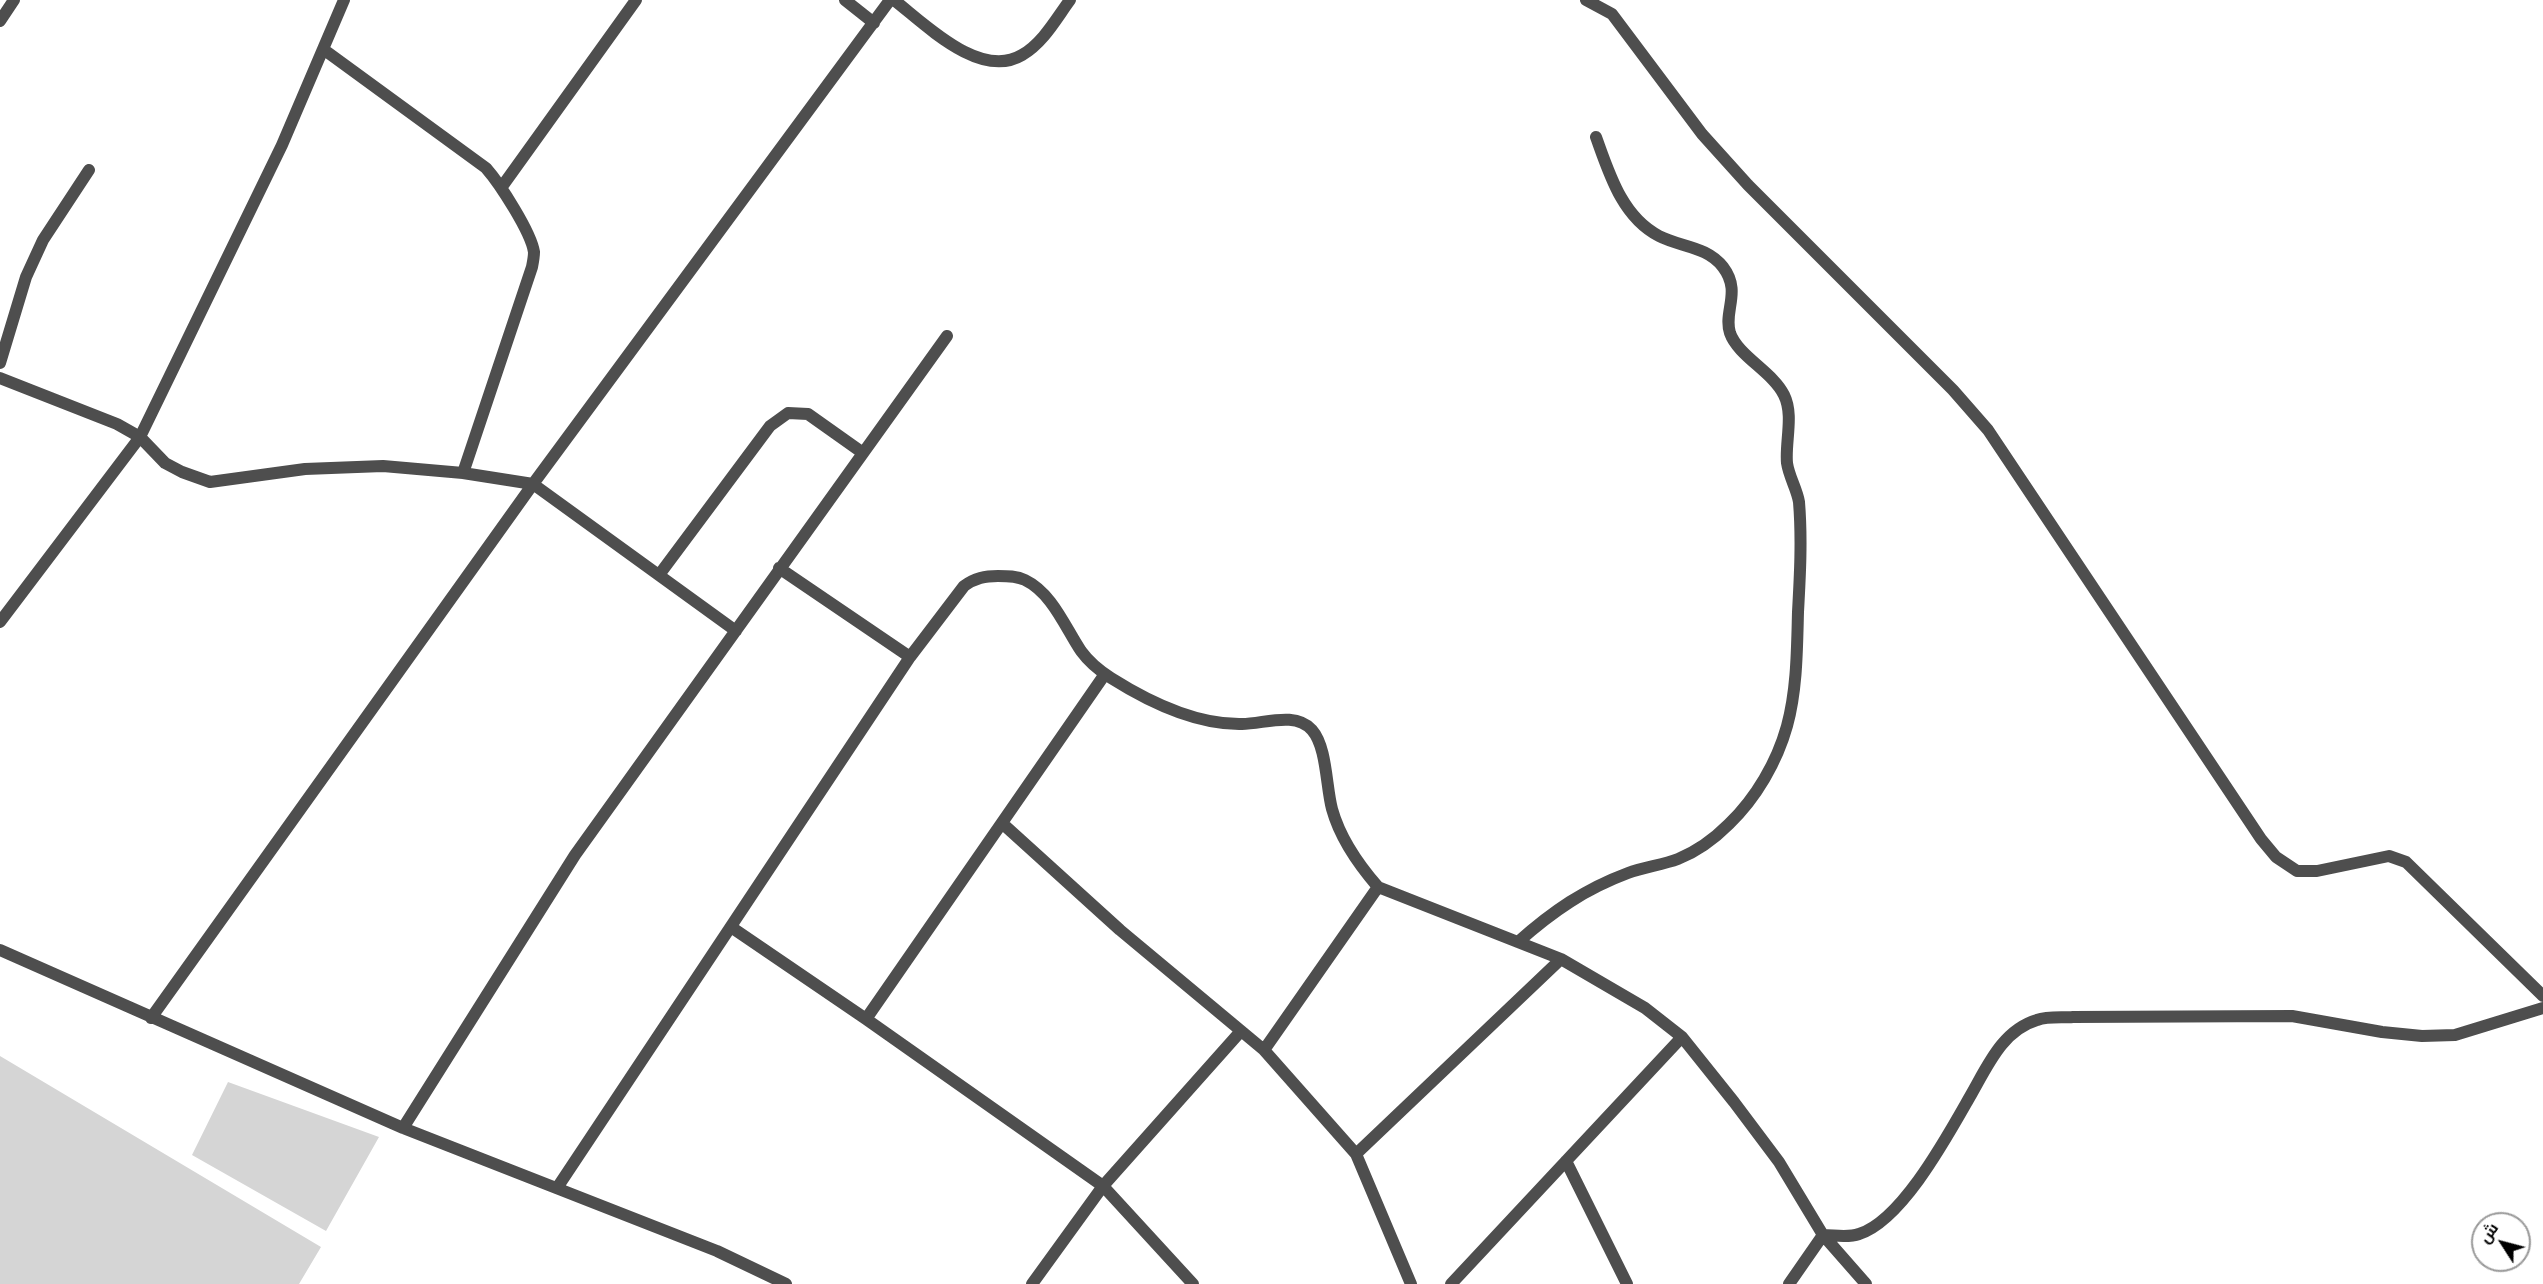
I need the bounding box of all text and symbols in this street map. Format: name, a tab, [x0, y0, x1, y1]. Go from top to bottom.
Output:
north arrow	[2471, 1212, 2531, 1272]
text: ش	[2475, 1219, 2501, 1246]

